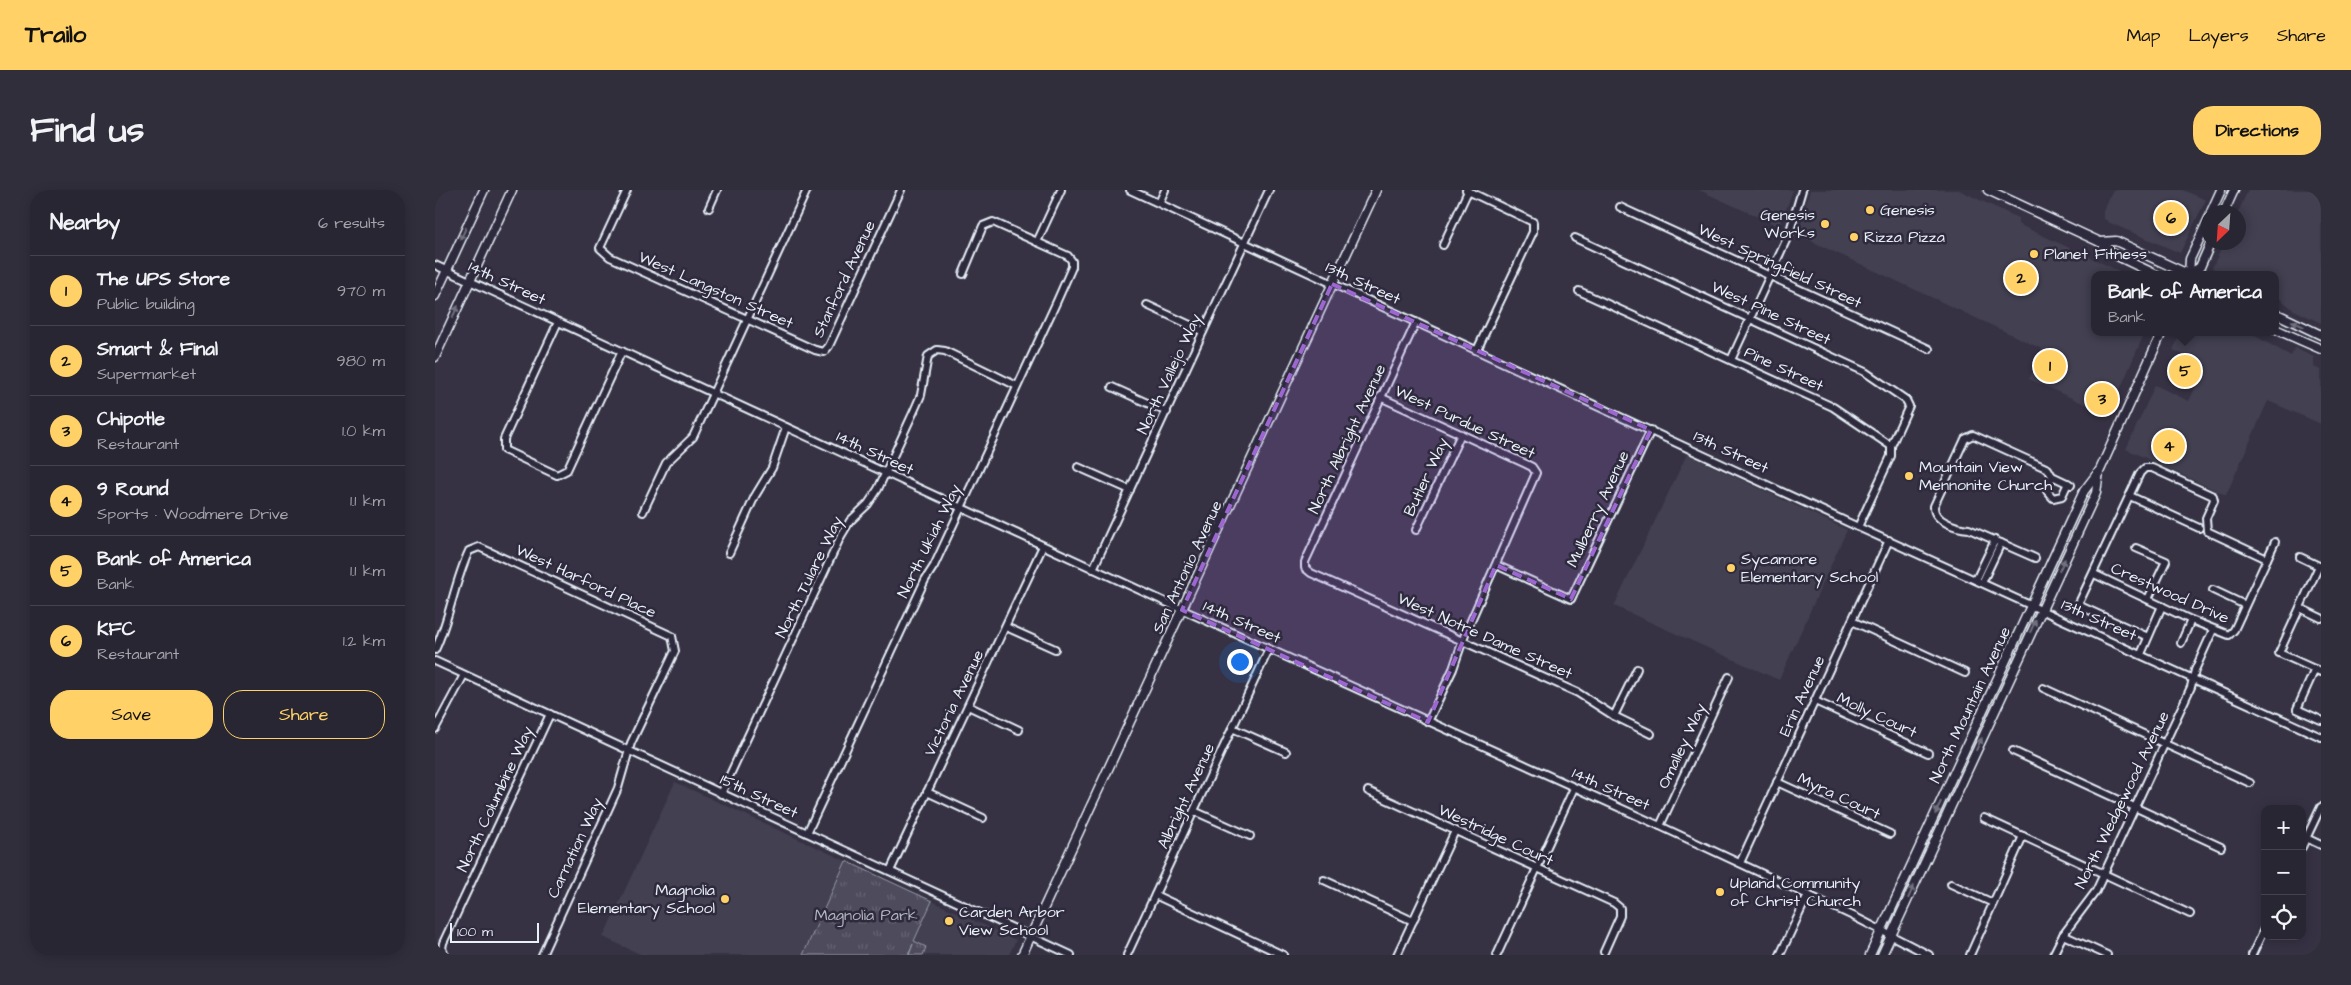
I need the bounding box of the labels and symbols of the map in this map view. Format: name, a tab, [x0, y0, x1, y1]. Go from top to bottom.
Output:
place label: Genesis	[1880, 199, 1935, 221]
pin: 6	[2155, 199, 2187, 237]
place label: Genesis Works	[1760, 204, 1815, 244]
marker: Genesis	[1864, 204, 1876, 216]
north arrow	[2201, 205, 2246, 250]
street label: Stanford Avenue	[807, 217, 881, 341]
street label: West Springfield Street	[1694, 218, 1866, 315]
marker: Genesis Works	[1819, 218, 1831, 230]
place label: Rizza Pizza	[1864, 226, 1945, 248]
one-way arrow	[459, 227, 467, 241]
marker: Rizza Pizza	[1848, 231, 1860, 243]
place label: Planet Fitness	[2044, 243, 2147, 265]
street label: West Langston Street	[635, 246, 797, 335]
marker: Planet Fitness	[2028, 248, 2040, 260]
street label: 14th Street	[465, 255, 550, 311]
street label: 13th Street	[1322, 256, 1405, 310]
pin: 2	[2005, 259, 2037, 297]
street label: West Pine Street	[1708, 276, 1835, 351]
one-way arrow	[452, 305, 460, 319]
street label: North Vallejo Way	[1131, 310, 1208, 438]
one-way arrow	[2291, 319, 2305, 327]
street label: Pine Street	[1741, 341, 1828, 397]
pin: 1	[2034, 347, 2066, 385]
pin: 5	[2169, 352, 2201, 390]
street label: North Albright Avenue	[1303, 360, 1392, 518]
street label: West Purdue Street	[1391, 380, 1539, 464]
pin: 3	[2086, 380, 2118, 418]
street label: 14th Street	[833, 425, 918, 481]
street label: 13th Street	[1690, 425, 1773, 479]
pin: 4	[2153, 427, 2185, 465]
street label: Butler Way	[1398, 434, 1455, 520]
street label: Mulberry Avenue	[1561, 447, 1636, 571]
place label: Mountain View Mennonite Church	[1919, 456, 2052, 496]
marker: Mountain View Mennonite Church	[1903, 470, 1915, 482]
street label: North Ukiah Way	[892, 480, 967, 602]
street label: San Antonio Avenue	[1147, 497, 1228, 637]
street label: North Tulare Way	[770, 512, 849, 642]
street label: West Harford Place	[512, 539, 660, 623]
place label: Sycamore Elementary School	[1741, 548, 1878, 589]
street label: Crestwood Drive	[2107, 557, 2233, 629]
one-way arrow	[2058, 558, 2066, 572]
marker: Sycamore Elementary School	[1725, 562, 1737, 574]
street label: West Notre Dame Street	[1394, 587, 1576, 685]
street label: 13th Street	[2058, 594, 2141, 647]
street label: 14th Street	[1200, 595, 1285, 649]
one-way arrow	[2030, 619, 2038, 633]
street label: North Mountain Avenue	[1924, 623, 2016, 787]
street label: Victoria Avenue	[919, 646, 989, 760]
your location	[1227, 649, 1253, 675]
street label: Erin Avenue	[1774, 652, 1831, 740]
street label: Molly Court	[1833, 687, 1921, 744]
street label: Omalley Way	[1653, 699, 1712, 793]
street label: North Wedgewood Avenue	[2069, 707, 2176, 893]
street label: North Columbine Way	[452, 722, 539, 876]
one-way arrow	[1975, 737, 1983, 751]
street label: Albright Avenue	[1152, 739, 1221, 853]
street label: 14th Street	[1569, 762, 1654, 816]
street label: Myra Court	[1794, 767, 1885, 826]
street label: 15th Street	[716, 768, 802, 824]
street label: Carnation Way	[542, 794, 609, 902]
street label: Westridge Court	[1434, 799, 1558, 872]
one-way arrow	[1933, 801, 1941, 815]
place label: Upland Community of Christ Church	[1730, 872, 1861, 912]
place label: Magnolia Elementary School	[578, 879, 715, 920]
one-way arrow	[1907, 884, 1916, 899]
marker: Upland Community of Christ Church	[1714, 886, 1726, 898]
marker: Magnolia Elementary School	[719, 893, 731, 905]
place label: Carden Arbor View School	[959, 901, 1065, 941]
park label: Magnolia Park	[814, 904, 918, 927]
marker: Carden Arbor View School	[943, 915, 955, 927]
scale bar	[450, 920, 539, 943]

